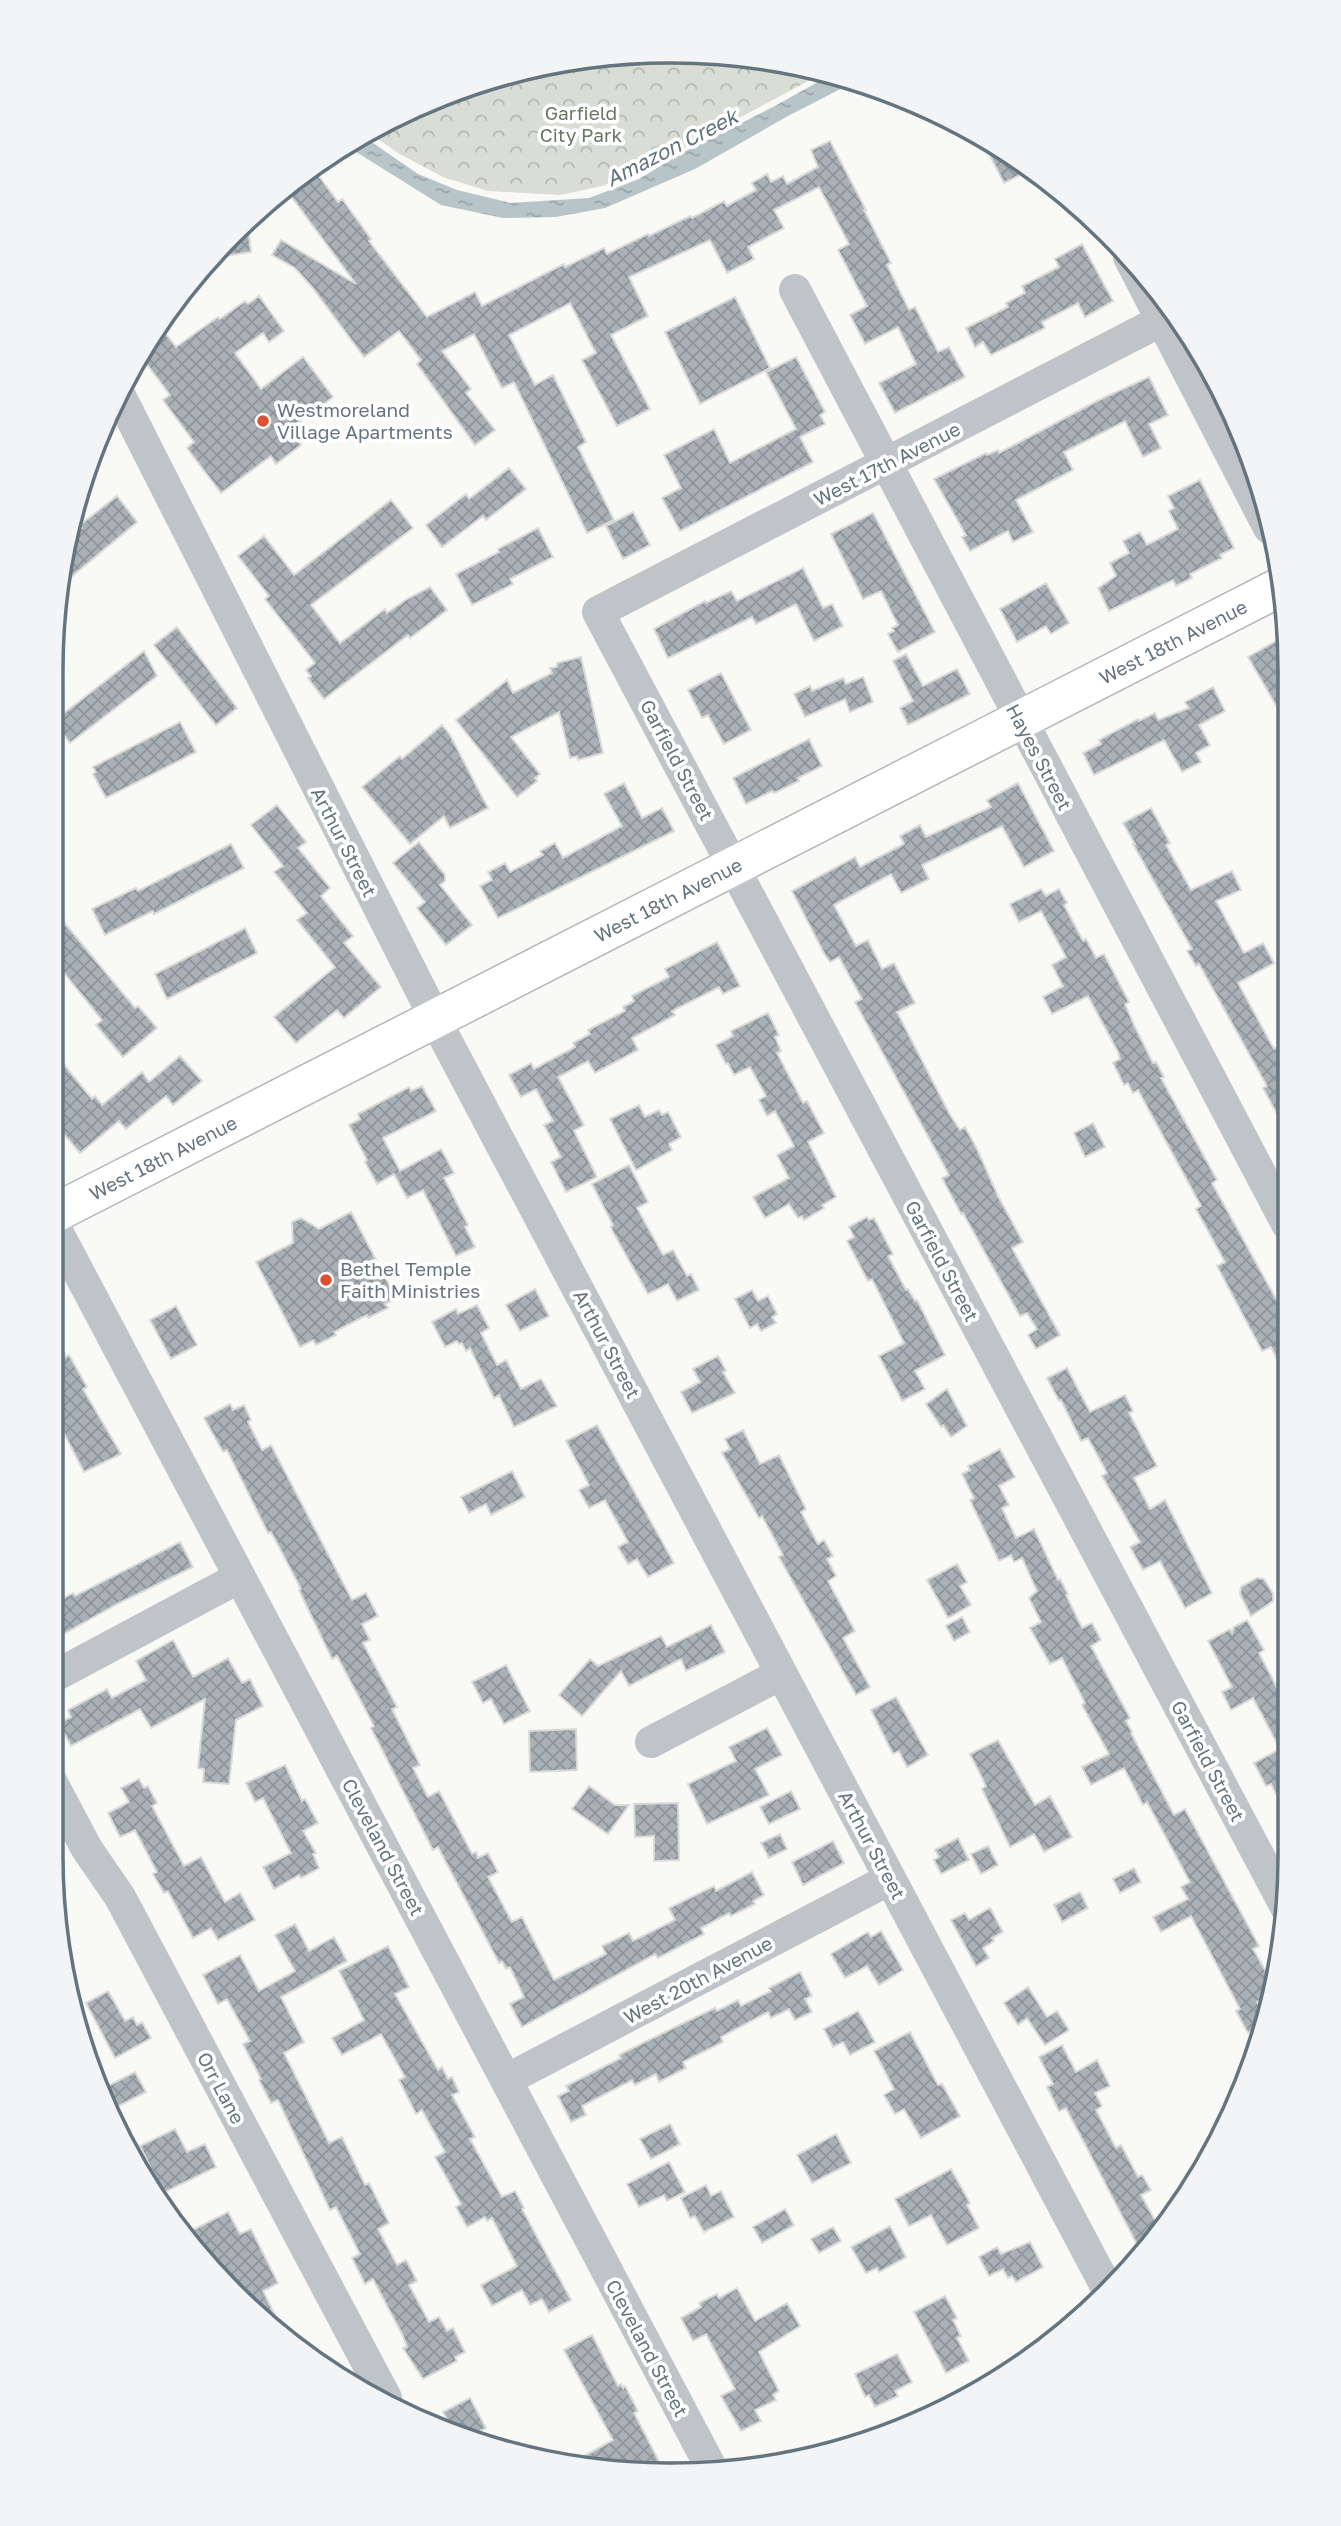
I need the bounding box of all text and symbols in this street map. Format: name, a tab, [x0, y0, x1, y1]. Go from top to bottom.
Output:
park label: Garfield City Park	[540, 101, 623, 146]
water label: Amazon Creek	[601, 102, 744, 191]
place label: Westmoreland Village Apartments	[277, 398, 453, 443]
marker: Westmoreland Village Apartments	[255, 413, 271, 429]
street label: West 17th Avenue	[810, 417, 964, 510]
street label: West 18th Avenue	[1095, 594, 1251, 689]
street label: Garfield Street	[636, 695, 719, 824]
street label: Hayes Street	[1002, 700, 1077, 814]
street label: Arthur Street	[307, 783, 382, 900]
street label: West 18th Avenue	[590, 852, 746, 947]
street label: West 18th Avenue	[85, 1110, 241, 1205]
street label: Garfield Street	[901, 1196, 984, 1325]
place label: Bethel Temple Faith Ministries	[340, 1257, 480, 1302]
marker: Bethel Temple Faith Ministries	[318, 1272, 334, 1288]
street label: Arthur Street	[569, 1286, 646, 1402]
street label: Garfield Street	[1167, 1696, 1250, 1825]
street label: Cleveland Street	[338, 1774, 429, 1919]
street label: Arthur Street	[834, 1787, 911, 1903]
street label: West 20th Avenue	[620, 1931, 776, 2028]
street label: Orr Lane	[193, 2048, 250, 2128]
street label: Cleveland Street	[602, 2275, 693, 2420]

